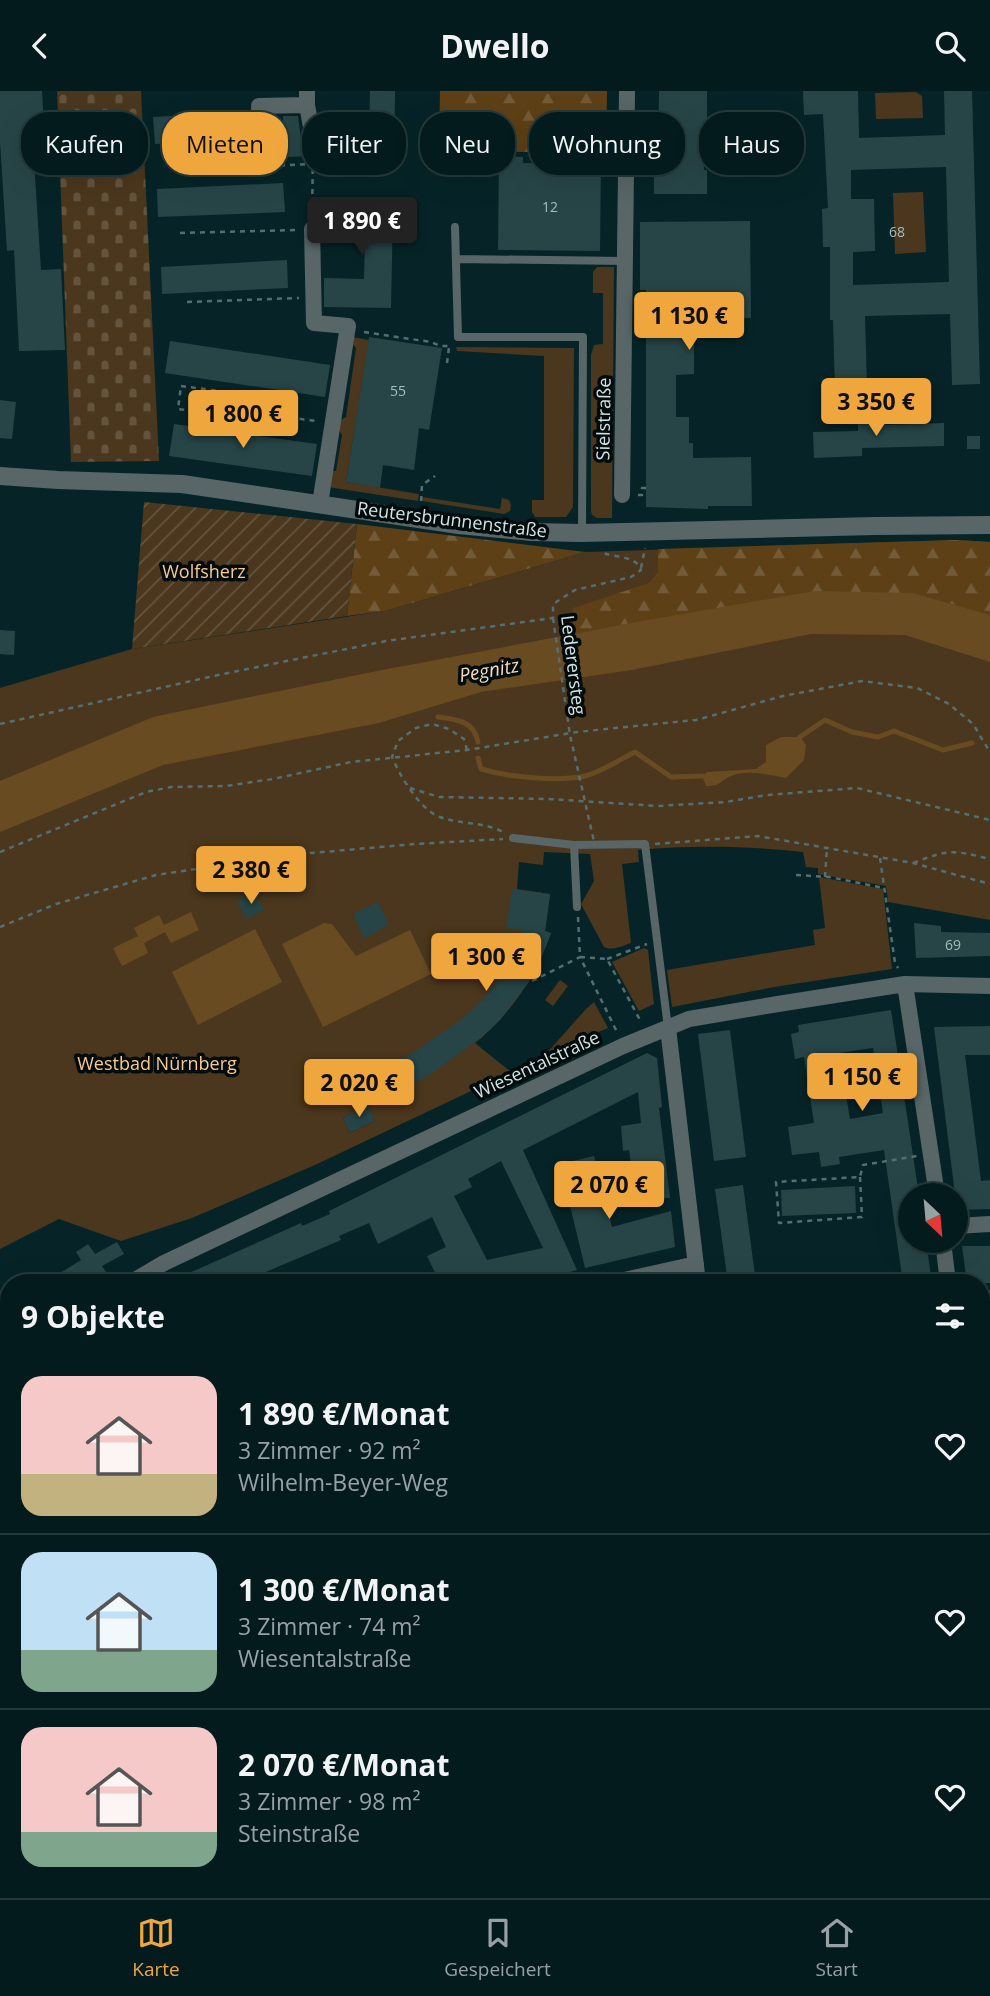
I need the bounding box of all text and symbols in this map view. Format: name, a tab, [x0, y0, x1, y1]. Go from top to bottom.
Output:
text: Dwello	[440, 24, 550, 67]
icon: back	[21, 27, 59, 65]
icon: search	[931, 27, 969, 65]
chip: Kaufen	[21, 112, 148, 175]
chip: Mieten	[162, 112, 288, 175]
chip: Filter	[302, 112, 406, 175]
chip: Neu	[420, 112, 515, 175]
chip: Wohnung	[529, 112, 685, 175]
chip: Haus	[699, 112, 804, 175]
pin: 1 890 €	[297, 197, 427, 257]
house number: 12	[542, 197, 558, 216]
text: 1 890 €	[323, 204, 401, 236]
house number: 68	[889, 222, 905, 241]
pin: 1 130 €	[624, 293, 754, 352]
text: 1 130 €	[650, 299, 728, 331]
street label: Sielstraße	[590, 377, 616, 461]
pin: 3 350 €	[811, 379, 941, 438]
house number: 55	[390, 381, 406, 400]
text: 3 350 €	[837, 385, 915, 417]
pin: 1 800 €	[178, 391, 308, 450]
text: 1 800 €	[204, 397, 282, 429]
street label: Reutersbrunnenstraße	[356, 495, 548, 543]
park label: Wolfsherz	[162, 559, 246, 583]
street label: Lederersteg	[556, 614, 592, 716]
water label: Pegnitz	[457, 652, 522, 688]
pin: 2 380 €	[186, 847, 316, 906]
text: 2 380 €	[212, 853, 290, 885]
pin: 1 300 €	[421, 933, 551, 993]
house number: 69	[945, 935, 961, 954]
text: 1 300 €	[447, 940, 525, 972]
street label: Wiesentalstraße	[470, 1025, 603, 1104]
park label: Westbad Nürnberg	[77, 1051, 237, 1075]
pin: 1 150 €	[797, 1053, 927, 1113]
pin: 2 020 €	[294, 1059, 424, 1119]
text: 1 150 €	[823, 1060, 901, 1092]
text: 2 020 €	[320, 1066, 398, 1098]
pin: 2 070 €	[544, 1161, 674, 1221]
text: 2 070 €	[570, 1168, 648, 1200]
north arrow	[898, 1183, 968, 1253]
map controls	[898, 1183, 968, 1253]
text: 9 Objekte	[21, 1296, 165, 1337]
icon: filters	[931, 1297, 969, 1335]
text: 1 890 €/Monat	[238, 1393, 449, 1434]
icon: home	[77, 1404, 161, 1488]
icon: heart	[931, 1427, 969, 1465]
text: 3 Zimmer · 92 m²	[238, 1434, 421, 1466]
text: Wilhelm-Beyer-Weg	[238, 1466, 448, 1498]
text: 1 300 €/Monat	[238, 1569, 449, 1610]
icon: home	[77, 1580, 161, 1664]
icon: heart	[931, 1603, 969, 1641]
text: 3 Zimmer · 74 m²	[238, 1610, 421, 1642]
text: Wiesentalstraße	[238, 1642, 411, 1674]
text: 2 070 €/Monat	[238, 1744, 449, 1785]
icon: home	[77, 1755, 161, 1839]
icon: heart	[931, 1778, 969, 1816]
text: 3 Zimmer · 98 m²	[238, 1785, 421, 1817]
text: Steinstraße	[238, 1817, 360, 1849]
tab: Karte	[132, 1914, 180, 1982]
tab: Gespeichert	[444, 1914, 551, 1982]
tab: Start	[815, 1914, 858, 1982]

